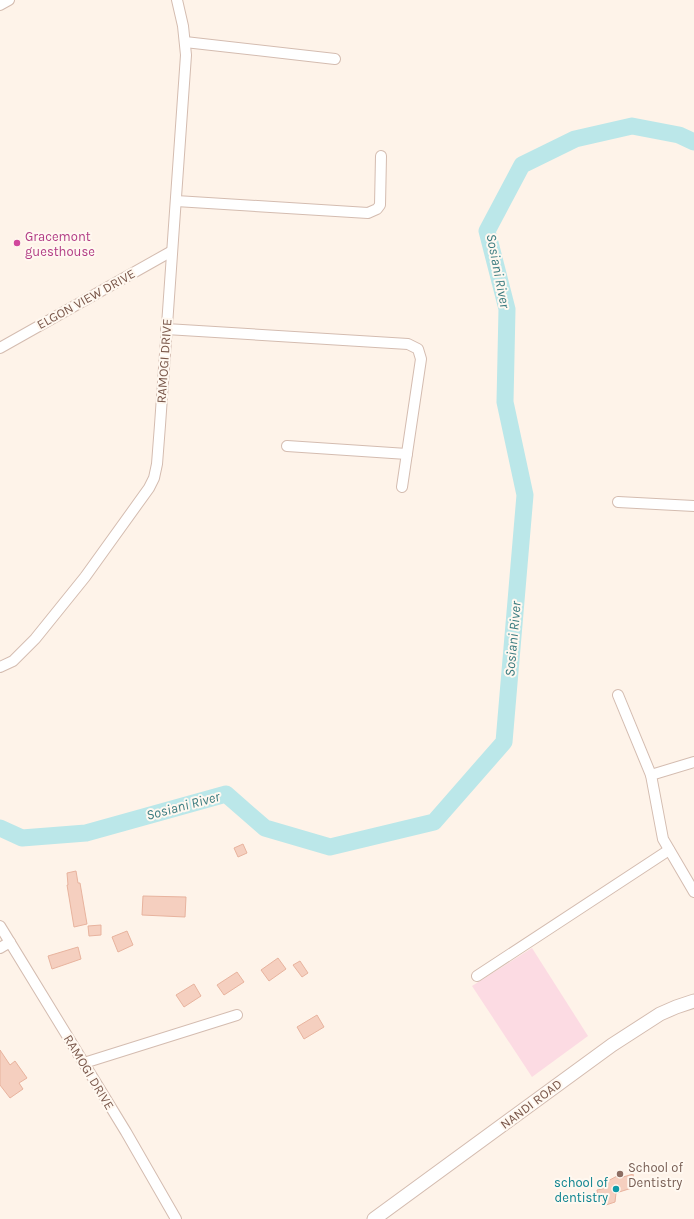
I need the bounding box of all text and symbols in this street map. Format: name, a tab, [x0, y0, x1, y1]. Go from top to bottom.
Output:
place label: Gracemont guesthouse	[25, 229, 95, 259]
water label: Sosiani River	[482, 232, 514, 311]
marker: Gracemont guesthouse	[12, 238, 22, 248]
street label: ELGON VIEW DRIVE	[34, 266, 138, 332]
street label: RAMOGI DRIVE	[154, 318, 174, 404]
water label: Sosiani River	[501, 600, 525, 677]
water label: Sosiani River	[144, 788, 223, 824]
street label: RAMOGI DRIVE	[61, 1032, 117, 1112]
street label: NANDI ROAD	[497, 1076, 565, 1132]
place label: School of Dentistry	[628, 1160, 683, 1190]
marker: School of Dentistry	[615, 1169, 625, 1179]
place label: school of dentistry	[554, 1175, 609, 1205]
marker: school of dentistry	[611, 1184, 621, 1194]

